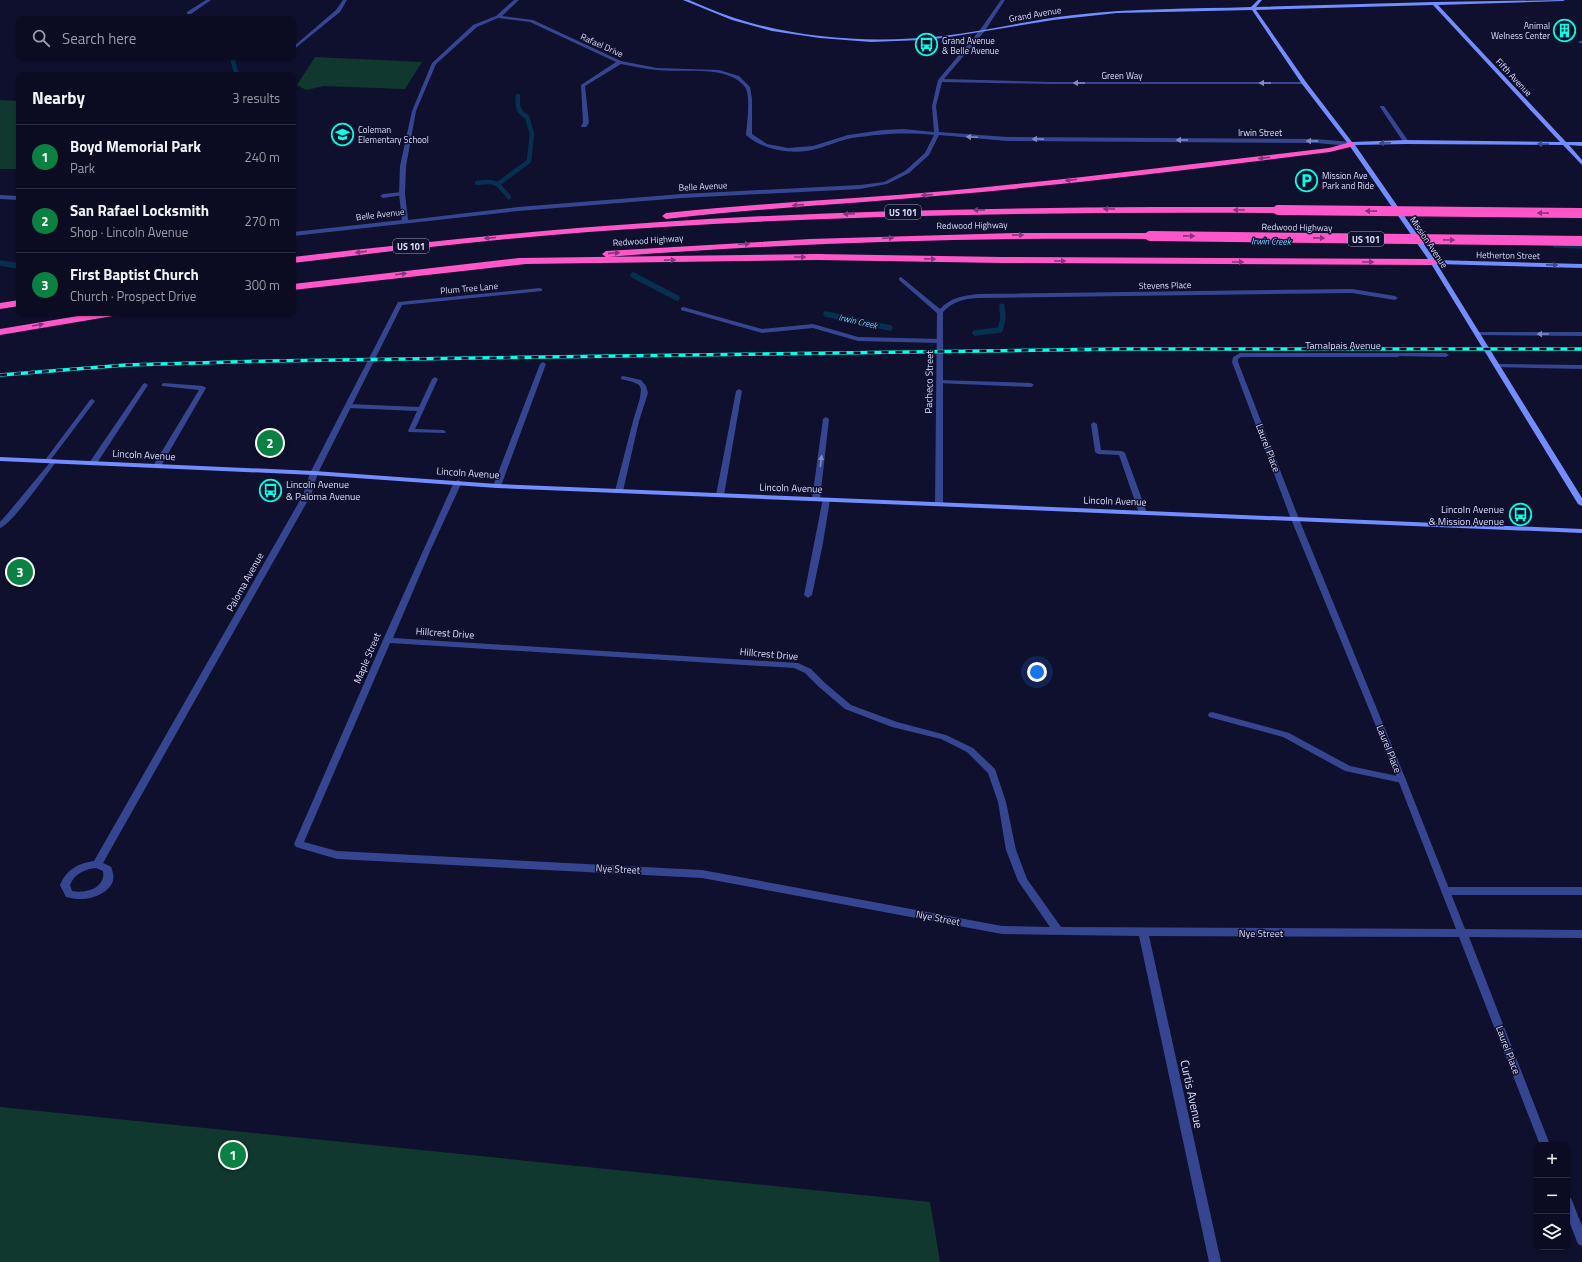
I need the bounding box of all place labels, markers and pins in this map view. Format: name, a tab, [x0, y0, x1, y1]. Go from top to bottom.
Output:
building icon: Animal Welness Center	[1552, 17, 1578, 43]
place label: Animal Welness Center	[1491, 19, 1550, 42]
bus stop icon: Grand Avenue & Belle Avenue	[914, 32, 940, 58]
place label: Grand Avenue & Belle Avenue	[942, 34, 1000, 57]
school or university icon: Coleman Elementary School	[329, 121, 355, 147]
place label: Coleman Elementary School	[358, 123, 429, 146]
parking icon: Mission Ave Park and Ride	[1294, 167, 1320, 193]
place label: Mission Ave Park and Ride	[1322, 169, 1375, 192]
pin: 2	[257, 428, 283, 458]
bus stop icon: Lincoln Avenue & Paloma Avenue	[258, 477, 284, 503]
place label: Lincoln Avenue & Paloma Avenue	[286, 477, 360, 504]
place label: Lincoln Avenue & Mission Avenue	[1429, 502, 1504, 529]
bus stop icon: Lincoln Avenue & Mission Avenue	[1507, 502, 1533, 528]
pin: 3	[7, 557, 33, 587]
pin: 1	[220, 1140, 246, 1170]

